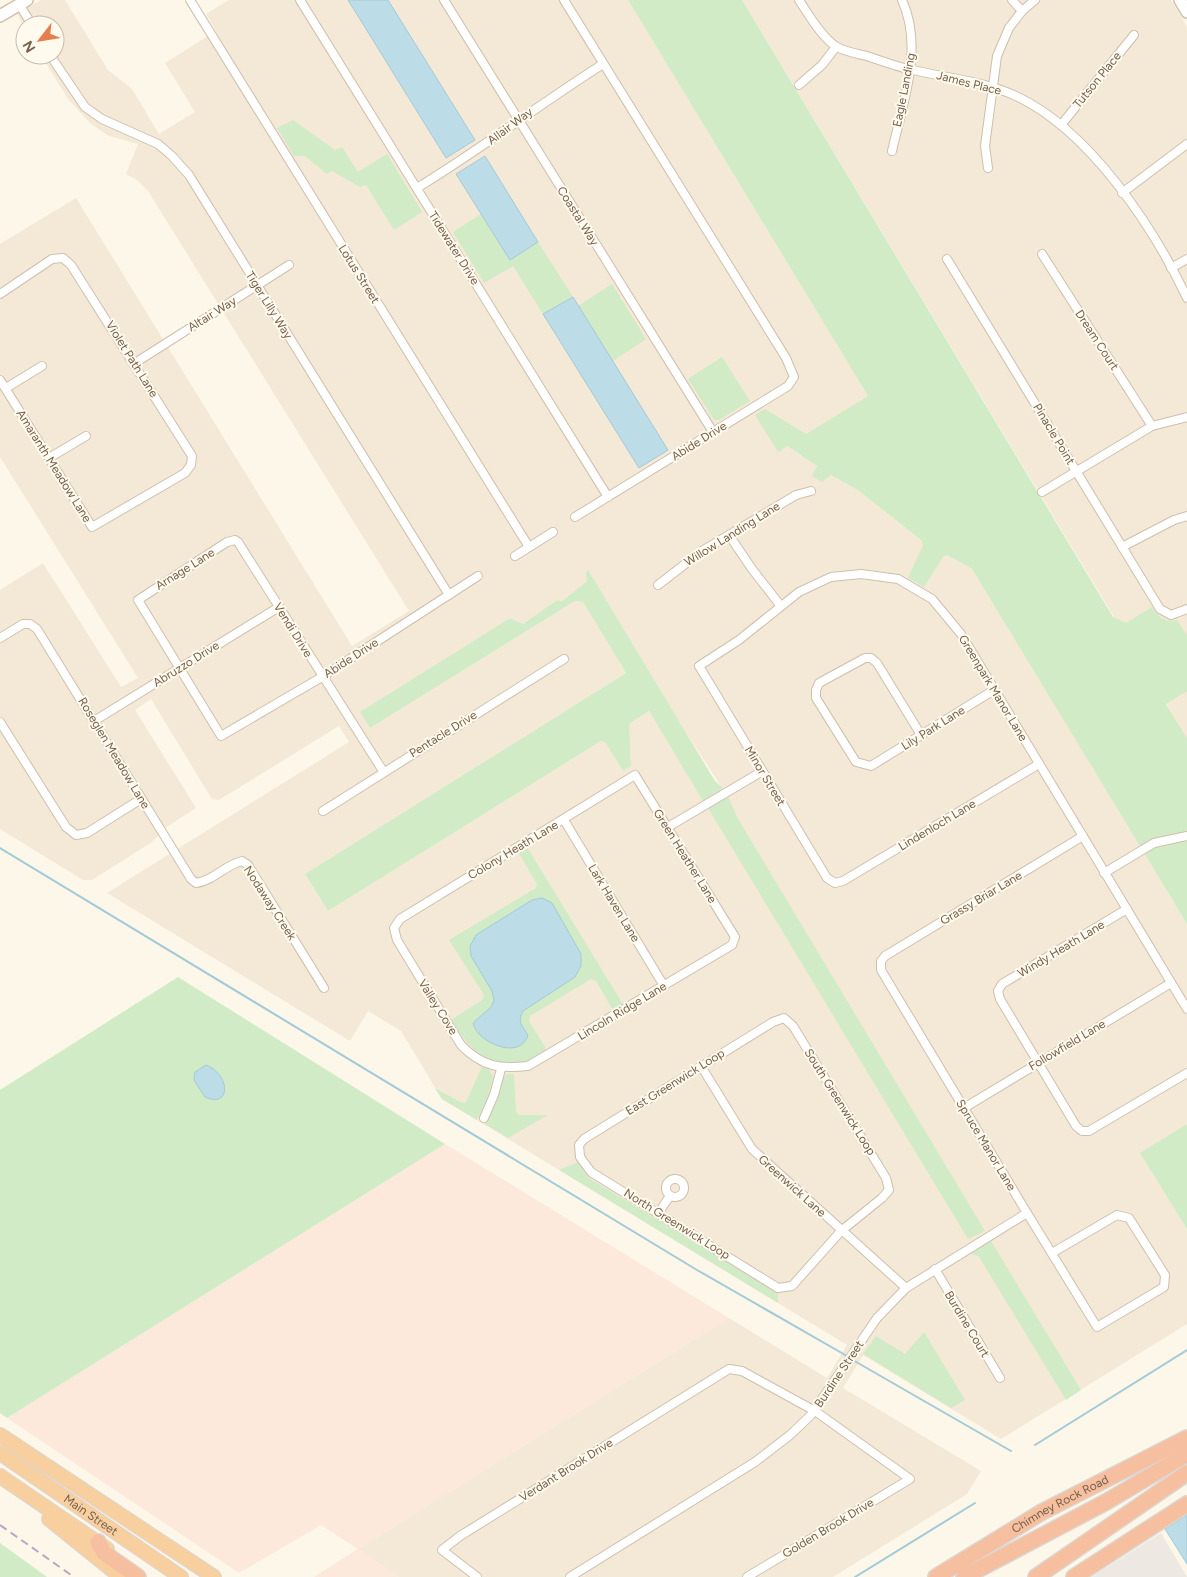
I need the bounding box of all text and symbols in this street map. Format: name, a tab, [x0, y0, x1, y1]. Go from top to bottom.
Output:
north arrow	[15, 15, 65, 65]
text: N	[19, 37, 39, 55]
street label: Tutson Place	[1070, 49, 1124, 111]
street label: Eagle Landing	[890, 52, 918, 128]
street label: James Place	[935, 68, 1003, 98]
street label: Allair Way	[485, 104, 536, 147]
street label: Coastal Way	[554, 184, 602, 249]
street label: Tidewater Drive	[426, 209, 482, 288]
street label: Lotus Street	[335, 242, 383, 306]
street label: Tiger Lilly Way	[243, 269, 296, 342]
street label: Altair Way	[185, 293, 239, 334]
street label: Dream Court	[1072, 307, 1122, 373]
street label: Violet Path Lane	[103, 318, 161, 400]
street label: Pinacle Point	[1030, 401, 1078, 468]
street label: Amaranth Meadow Lane	[14, 407, 95, 525]
street label: Abide Drive	[669, 418, 729, 463]
street label: Willow Landing Lane	[682, 499, 783, 569]
street label: Arnage Lane	[153, 545, 218, 593]
street label: Vendi Drive	[271, 600, 315, 660]
street label: Greenpark Manor Lane	[956, 632, 1031, 744]
street label: Abide Drive	[321, 635, 381, 681]
street label: Abruzzo Drive	[150, 638, 222, 690]
street label: Roseglen Meadow Lane	[75, 695, 153, 811]
street label: Lily Park Lane	[899, 703, 968, 753]
street label: Pentacle Drive	[407, 707, 480, 760]
street label: Minor Street	[742, 744, 789, 809]
street label: Lindenloch Lane	[896, 796, 978, 854]
street label: Green Heather Lane	[650, 806, 720, 906]
street label: Colony Heath Lane	[465, 817, 561, 882]
street label: Lark Haven Lane	[585, 862, 643, 945]
street label: Nodaway Creek	[241, 863, 299, 943]
street label: Grassy Briar Lane	[938, 868, 1025, 928]
street label: Windy Heath Lane	[1015, 917, 1107, 980]
street label: Valley Cove	[415, 977, 461, 1038]
street label: Lincoln Ridge Lane	[575, 979, 669, 1043]
street label: Followfield Lane	[1026, 1016, 1108, 1073]
street label: East Greenwick Loop	[623, 1046, 727, 1118]
street label: South Greenwick Loop	[802, 1046, 878, 1158]
street label: Spruce Manor Lane	[953, 1097, 1019, 1193]
street label: Greenwick Lane	[755, 1152, 829, 1220]
street label: North Greenwick Loop	[622, 1186, 732, 1262]
street label: Burdine Court	[942, 1288, 993, 1360]
street label: Burdine Street	[811, 1337, 867, 1410]
street label: Verdant Brook Drive	[517, 1435, 616, 1504]
street label: Chimney Rock Road	[1009, 1472, 1111, 1536]
street label: Main Street	[61, 1492, 121, 1539]
street label: Golden Brook Drive	[780, 1495, 876, 1561]

